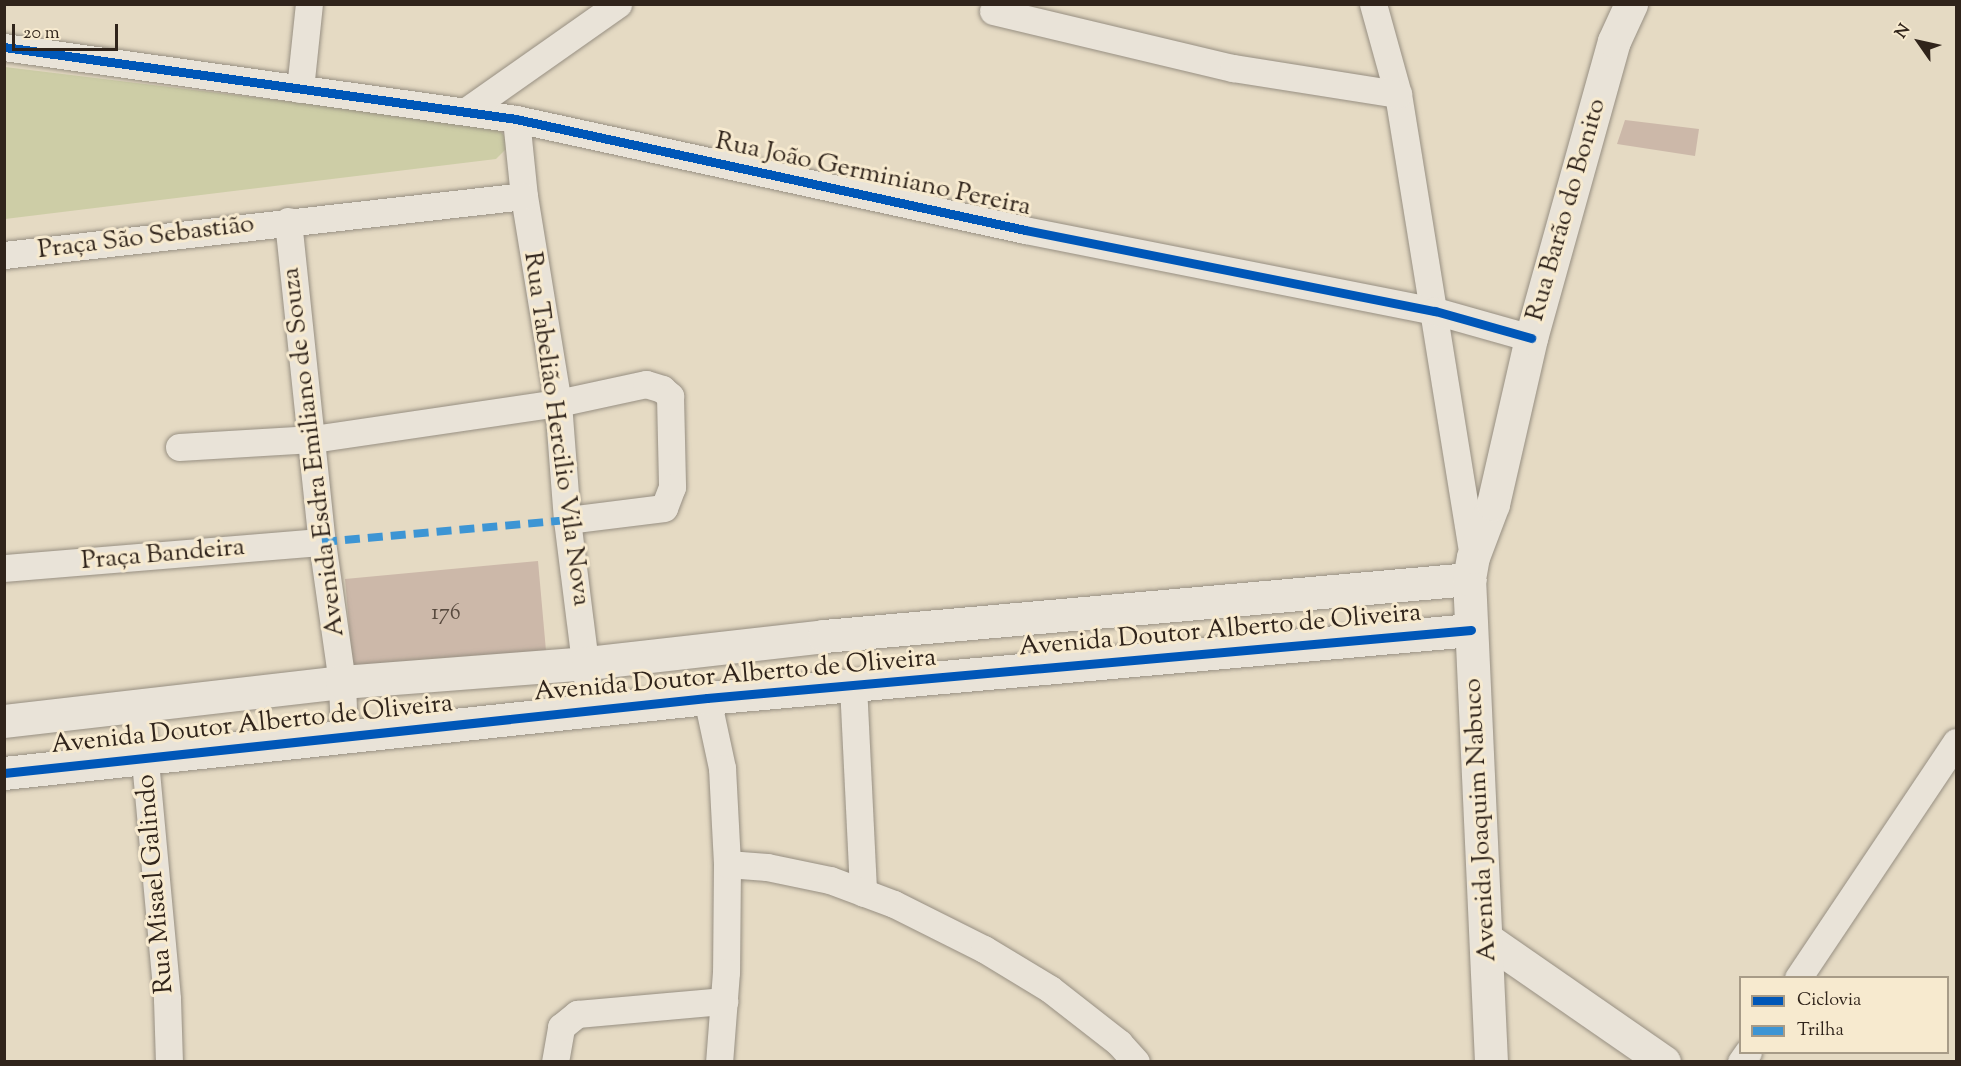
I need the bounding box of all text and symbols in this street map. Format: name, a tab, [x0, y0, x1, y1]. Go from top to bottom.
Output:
scale bar	[15, 12, 122, 50]
north arrow	[1889, 12, 1949, 72]
text: N	[1891, 20, 1917, 43]
text: 20 m	[23, 21, 60, 47]
street label: Rua Barão do Bonito	[1520, 95, 1614, 325]
street label: Rua João Germiniano Pereira	[712, 126, 1034, 224]
street label: Praça São Sebastião	[36, 209, 256, 267]
street label: Rua Tabelião Hercilio Vila Nova	[516, 250, 596, 608]
street label: Avenida Esdra Emiliano de Souza	[276, 266, 352, 638]
street label: Praça Bandeira	[80, 532, 246, 578]
street label: Avenida Doutor Alberto de Oliveira	[1018, 598, 1422, 664]
house number: 176	[431, 602, 461, 628]
street label: Avenida Doutor Alberto de Oliveira	[533, 643, 937, 709]
street label: Avenida Joaquim Nabuco	[1458, 677, 1504, 963]
street label: Avenida Doutor Alberto de Oliveira	[50, 688, 454, 762]
street label: Rua Misael Galindo	[131, 773, 181, 995]
legend	[1739, 976, 1949, 1054]
text: Ciclovia	[1797, 988, 1861, 1014]
text: Trilha	[1797, 1018, 1844, 1044]

